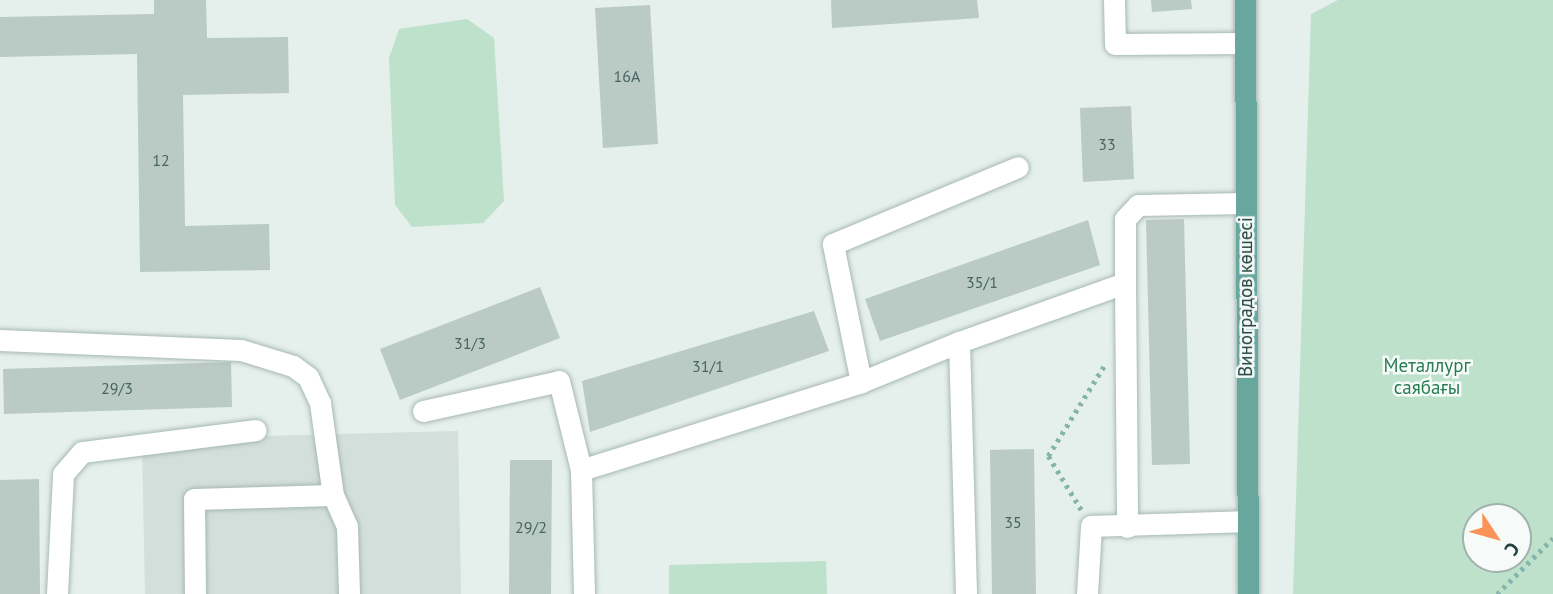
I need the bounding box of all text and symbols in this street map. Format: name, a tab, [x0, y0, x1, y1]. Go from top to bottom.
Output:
house number: 16А	[614, 66, 640, 86]
house number: 33	[1098, 134, 1116, 154]
house number: 12	[152, 150, 170, 170]
street label: Виноградов көшесі	[1235, 217, 1257, 377]
house number: 35/1	[966, 272, 998, 292]
house number: 31/3	[454, 333, 486, 353]
park label: Металлург саябағы	[1384, 355, 1470, 399]
house number: 31/1	[692, 356, 724, 376]
house number: 29/3	[101, 378, 133, 398]
north arrow	[1462, 503, 1532, 573]
house number: 35	[1004, 512, 1022, 532]
house number: 29/2	[515, 517, 547, 537]
text: С	[1500, 538, 1525, 561]

